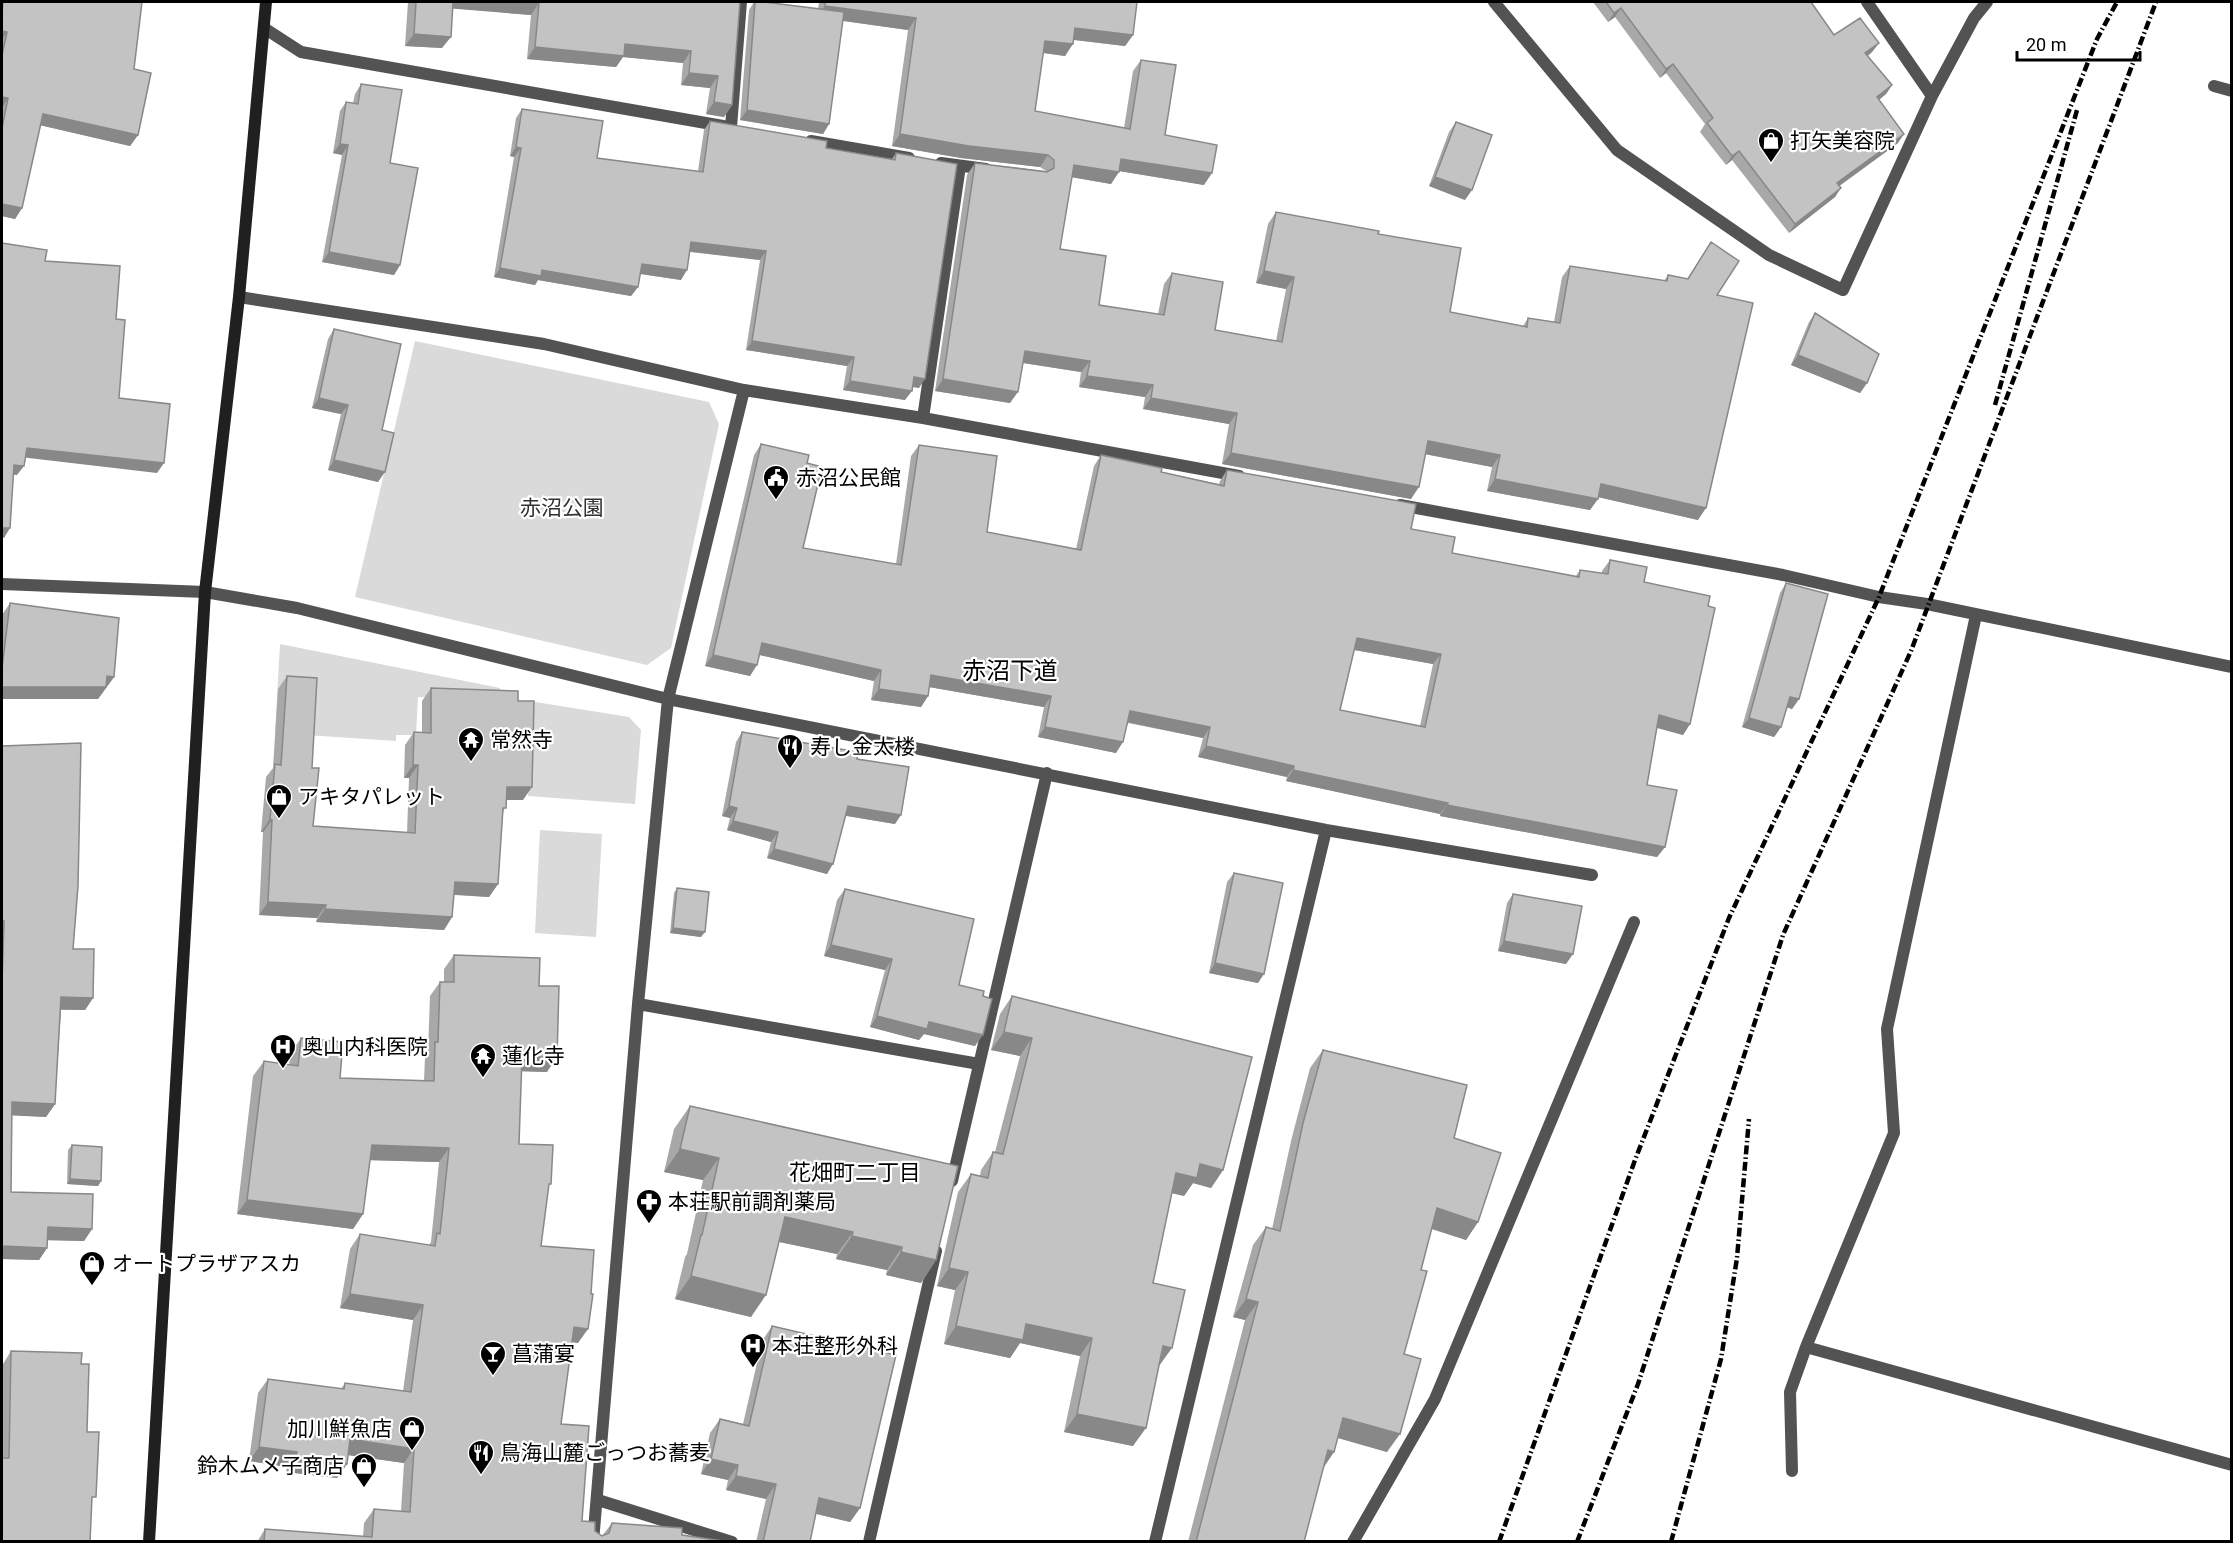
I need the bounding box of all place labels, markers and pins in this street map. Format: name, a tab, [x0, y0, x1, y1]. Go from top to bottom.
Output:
shop icon: 打矢美容院	[1756, 126, 1786, 164]
place label: 打矢美容院	[1790, 129, 1895, 153]
public building icon: 赤沼公民館	[761, 463, 791, 501]
place label: 赤沼公民館	[796, 466, 901, 490]
temple icon: 常然寺	[456, 725, 486, 763]
place label: 常然寺	[490, 728, 553, 752]
restaurant icon: 寿し金太楼	[775, 732, 805, 770]
place label: 寿し金太楼	[810, 735, 915, 759]
shop icon: アキタパレット	[264, 782, 294, 820]
place label: アキタパレット	[298, 785, 445, 809]
hospital icon: 奥山内科医院	[268, 1032, 298, 1070]
place label: 奥山内科医院	[302, 1035, 428, 1059]
temple icon: 蓮化寺	[468, 1041, 498, 1079]
place label: 蓮化寺	[502, 1044, 565, 1068]
pharmacy icon: 本荘駅前調剤薬局	[634, 1187, 664, 1225]
place label: 本荘駅前調剤薬局	[668, 1190, 836, 1214]
shop icon: オートプラザアスカ	[77, 1249, 107, 1287]
place label: オートプラザアスカ	[112, 1252, 301, 1276]
hospital icon: 本荘整形外科	[738, 1331, 768, 1369]
place label: 本荘整形外科	[772, 1334, 898, 1358]
bar icon: 菖蒲宴	[478, 1339, 508, 1377]
place label: 菖蒲宴	[512, 1342, 575, 1366]
shop icon: 加川鮮魚店	[397, 1414, 427, 1452]
place label: 加川鮮魚店	[287, 1417, 392, 1441]
restaurant icon: 鳥海山麓ごっつお蕎麦	[466, 1438, 496, 1476]
place label: 鳥海山麓ごっつお蕎麦	[500, 1441, 710, 1465]
shop icon: 鈴木ムメ子商店	[349, 1451, 379, 1489]
place label: 鈴木ムメ子商店	[197, 1454, 344, 1478]

